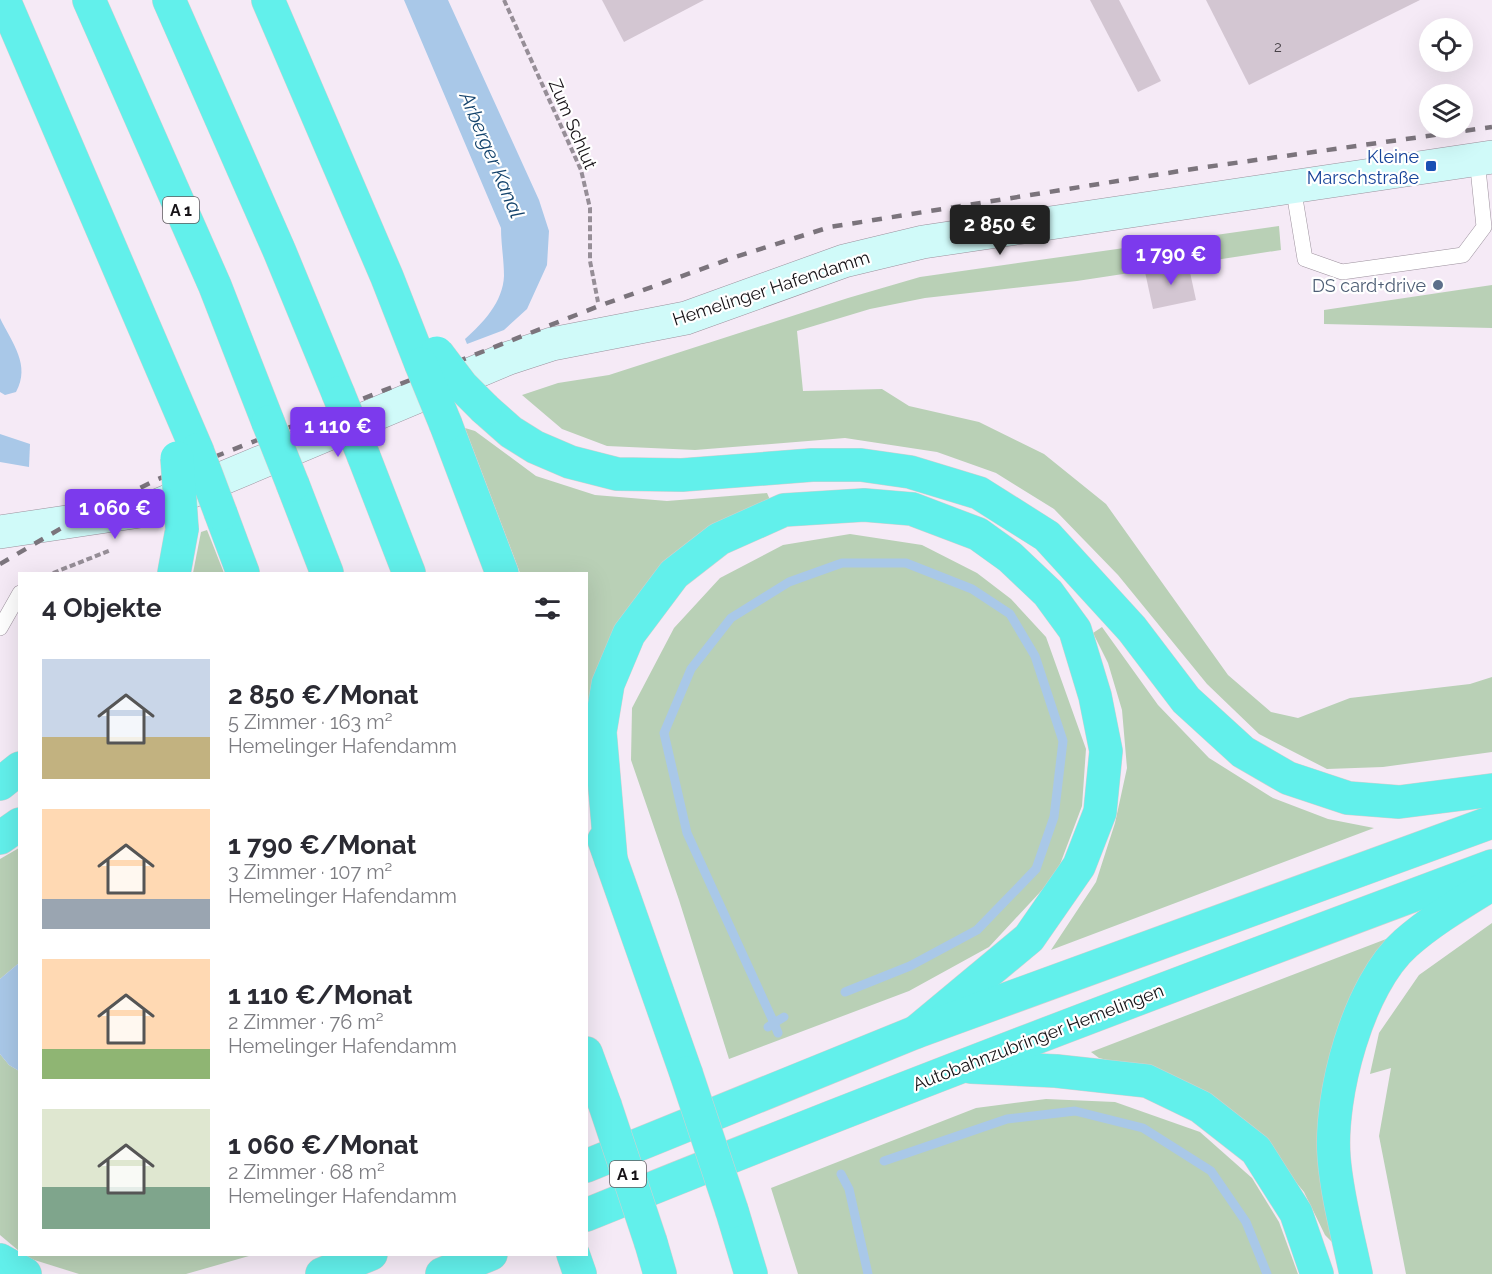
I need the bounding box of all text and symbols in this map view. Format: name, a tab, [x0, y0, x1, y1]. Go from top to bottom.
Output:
map controls	[1419, 18, 1473, 138]
button: locate	[1419, 18, 1473, 72]
house number: 2	[1274, 38, 1282, 56]
street label: Zum Schlut	[545, 76, 601, 172]
button: layers	[1419, 84, 1473, 138]
water label: Arberger Kanal	[454, 87, 529, 222]
place label: Kleine Marschstraße	[1307, 146, 1419, 188]
marker: Kleine Marschstraße	[1424, 159, 1438, 173]
road number: A 1	[163, 197, 199, 223]
pin: 2 850 €	[945, 205, 1055, 256]
text: 2 850 €	[964, 212, 1036, 236]
pin: 1 790 €	[1116, 235, 1226, 286]
text: 1 790 €	[1136, 242, 1206, 266]
street label: Hemelinger Hafendamm	[670, 246, 872, 330]
place label: DS card+drive	[1312, 275, 1426, 296]
marker: DS card+drive	[1431, 278, 1445, 292]
pin: 1 110 €	[283, 407, 393, 458]
text: 1 110 €	[304, 414, 372, 438]
pin: 1 060 €	[60, 489, 170, 540]
text: 1 060 €	[79, 496, 151, 520]
icon: filters	[531, 592, 564, 625]
text: 4 Objekte	[42, 593, 161, 623]
text: 2 850 €/Monat	[228, 680, 419, 710]
icon: home	[90, 683, 162, 755]
text: 5 Zimmer · 163 m²	[228, 710, 393, 734]
text: Hemelinger Hafendamm	[228, 734, 457, 758]
text: 1 790 €/Monat	[228, 830, 417, 860]
icon: home	[90, 833, 162, 905]
text: 3 Zimmer · 107 m²	[228, 860, 392, 884]
text: Hemelinger Hafendamm	[228, 884, 457, 908]
street label: Autobahnzubringer Hemelingen	[910, 979, 1166, 1095]
text: 1 110 €/Monat	[228, 980, 412, 1010]
icon: home	[90, 983, 162, 1055]
text: 2 Zimmer · 76 m²	[228, 1010, 384, 1034]
text: Hemelinger Hafendamm	[228, 1034, 457, 1058]
text: 1 060 €/Monat	[228, 1130, 418, 1160]
icon: home	[90, 1133, 162, 1205]
text: 2 Zimmer · 68 m²	[228, 1160, 385, 1184]
road number: A 1	[610, 1161, 646, 1187]
text: Hemelinger Hafendamm	[228, 1184, 457, 1208]

